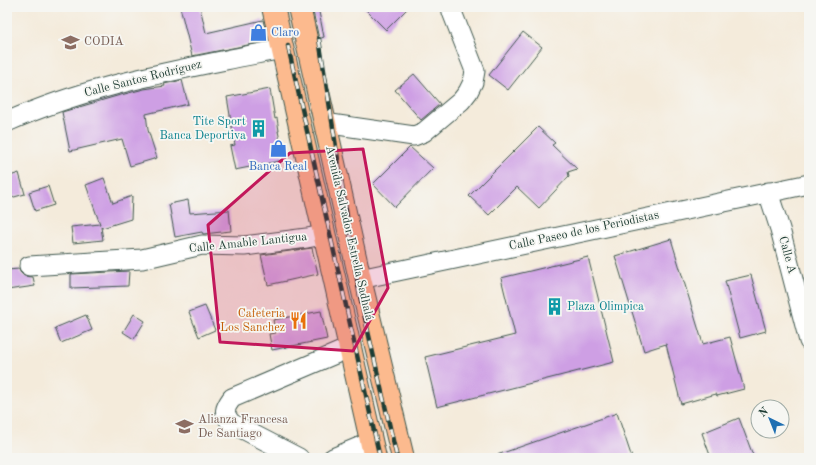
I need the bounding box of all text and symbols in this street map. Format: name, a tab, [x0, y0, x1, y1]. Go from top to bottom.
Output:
shop icon: Claro	[248, 23, 268, 43]
place label: Claro	[271, 27, 299, 39]
school or university icon: CODIA	[61, 32, 81, 52]
place label: CODIA	[84, 36, 124, 48]
street label: Calle Santos Rodríguez	[83, 59, 203, 99]
place label: Tite Sport Banca Deportiva	[159, 116, 246, 142]
building icon: Tite Sport Banca Deportiva	[249, 119, 269, 139]
shop icon: Banca Real	[268, 138, 288, 158]
street label: Avenida Salvador Estrella Sadhalá	[323, 144, 375, 322]
place label: Banca Real	[249, 161, 307, 173]
street label: Calle Paseo de los Periodistas	[508, 209, 660, 253]
street label: Calle Amable Lantigua	[188, 231, 308, 255]
street label: Calle A	[776, 235, 798, 275]
building icon: Plaza Olimpica	[544, 297, 564, 317]
place label: Plaza Olimpica	[567, 301, 644, 313]
place label: Cafeteria Los Sanchez	[220, 308, 285, 334]
restaurant icon: Cafeteria Los Sanchez	[288, 311, 308, 331]
north arrow	[750, 399, 790, 439]
text: N	[757, 405, 771, 420]
place label: Alianza Francesa De Santiago	[198, 414, 288, 440]
school or university icon: Alianza Francesa De Santiago	[175, 417, 195, 437]

